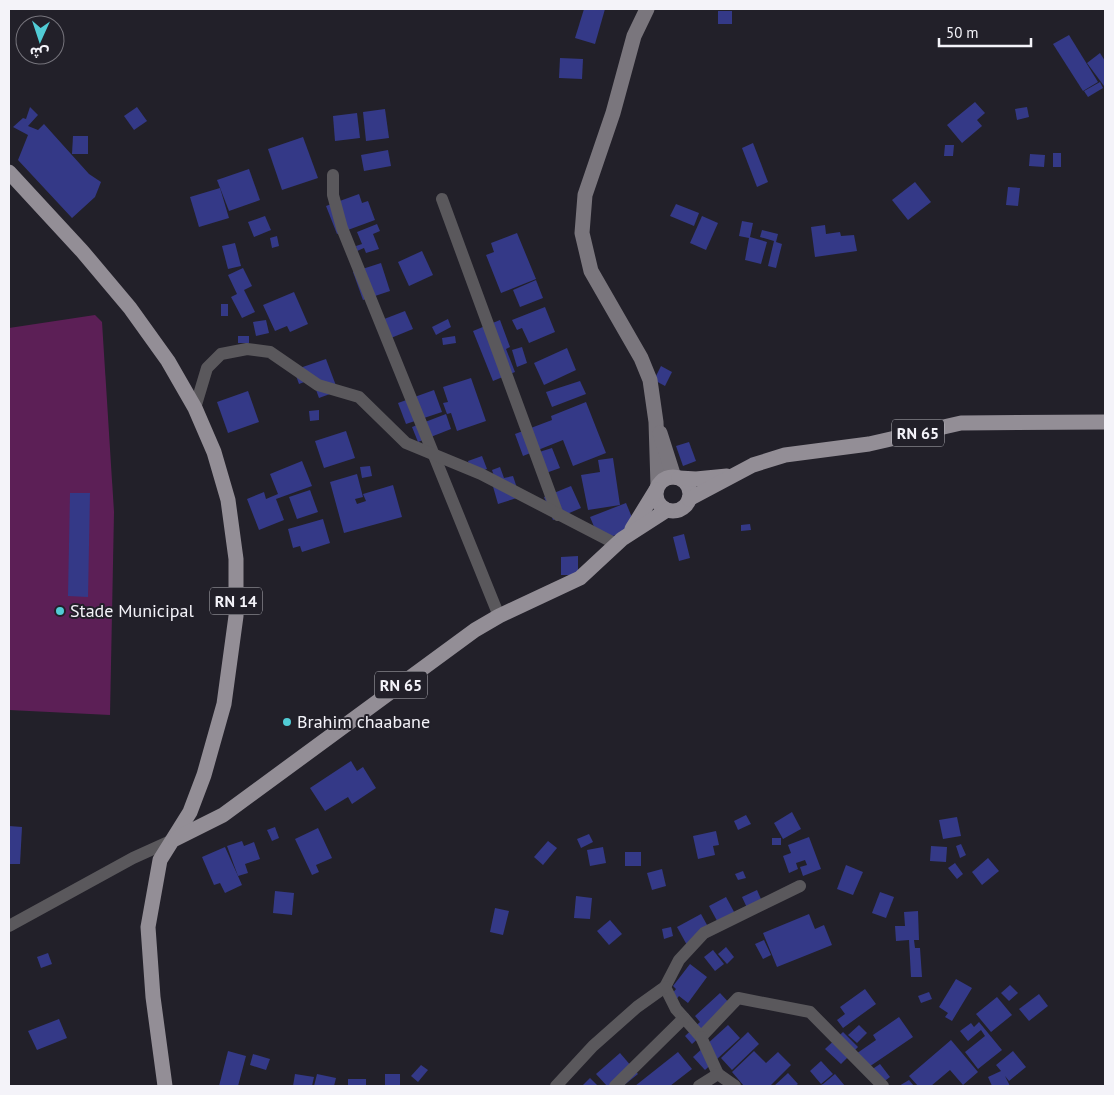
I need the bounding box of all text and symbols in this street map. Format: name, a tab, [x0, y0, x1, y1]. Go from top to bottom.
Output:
north arrow	[15, 15, 65, 65]
scale bar	[939, 15, 1032, 47]
text: 50 m	[946, 23, 979, 42]
text: ش	[29, 43, 49, 62]
road number: RN 65	[892, 419, 944, 446]
road number: RN 14	[210, 588, 262, 614]
place label: Stade Municipal	[70, 599, 194, 622]
marker: Stade Municipal	[54, 605, 66, 617]
road number: RN 65	[375, 672, 427, 698]
place label: Brahim chaabane	[297, 710, 430, 733]
marker: Brahim chaabane	[281, 716, 293, 728]

